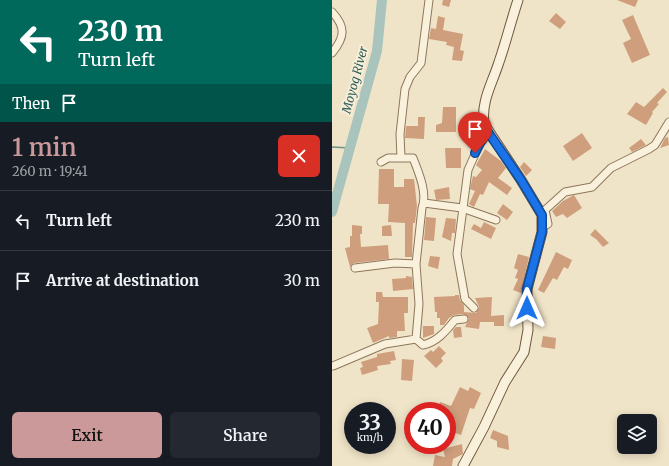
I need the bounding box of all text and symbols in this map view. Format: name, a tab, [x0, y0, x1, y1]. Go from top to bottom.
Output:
text: 230 m	[78, 13, 163, 49]
icon: left	[12, 16, 64, 68]
water label: Moyog River	[338, 44, 371, 116]
text: Turn left	[78, 48, 155, 71]
icon: arrive	[58, 92, 80, 114]
text: Then	[12, 94, 50, 113]
pin	[458, 112, 492, 153]
icon: arrive	[464, 118, 486, 140]
text: 1 min	[12, 132, 77, 163]
button: close	[278, 135, 320, 177]
text: 260 m · 19:41	[12, 163, 88, 180]
icon: left	[12, 210, 34, 232]
text: Turn left	[46, 211, 112, 230]
text: 230 m	[275, 211, 320, 230]
icon: arrive	[12, 270, 34, 292]
text: Arrive at destination	[46, 271, 199, 290]
text: 30 m	[283, 271, 320, 290]
position arrow	[506, 287, 548, 329]
speed limit sign: 40	[404, 402, 456, 454]
text: 33	[359, 410, 381, 435]
button: Exit	[12, 412, 162, 458]
button: Share	[170, 412, 320, 458]
map controls	[617, 414, 657, 454]
button: layers	[617, 414, 657, 454]
text: km/h	[357, 431, 383, 444]

